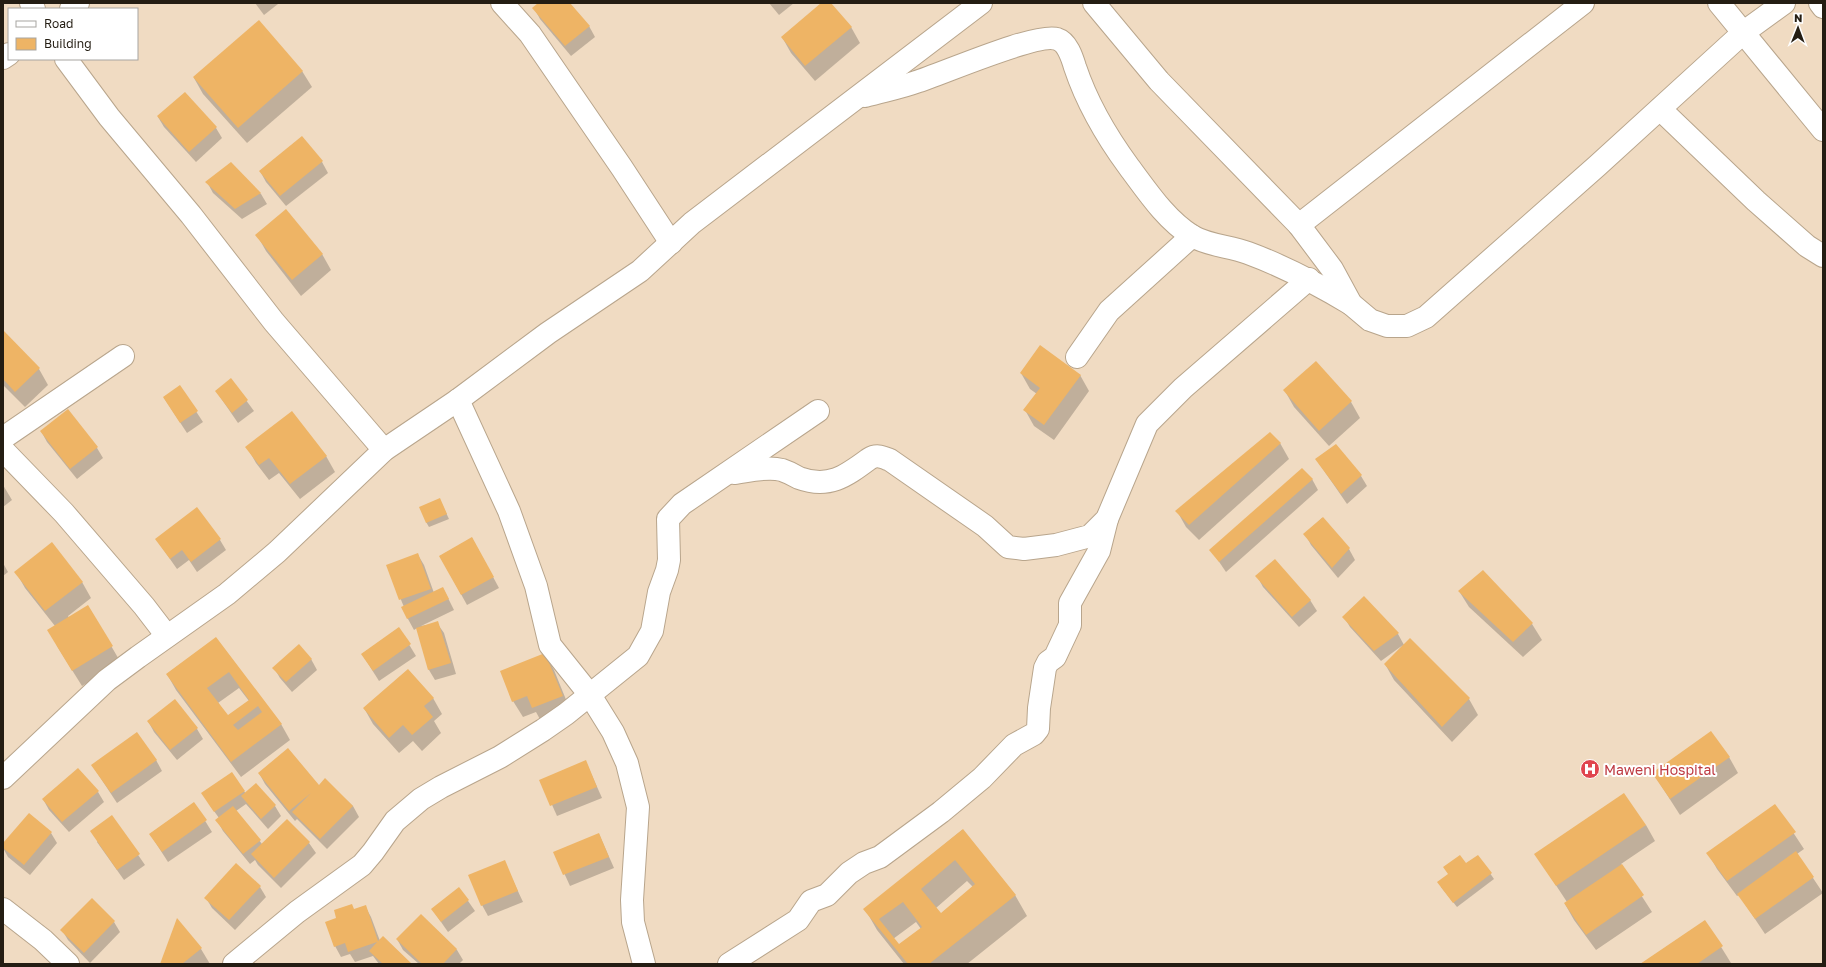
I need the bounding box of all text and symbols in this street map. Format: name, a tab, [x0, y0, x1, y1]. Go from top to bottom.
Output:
legend	[8, 8, 138, 60]
north arrow	[1778, 8, 1818, 48]
text: N	[1794, 11, 1802, 24]
text: Road	[44, 16, 73, 31]
text: Building	[44, 36, 92, 51]
hospital icon: Maweni Hospital	[1579, 758, 1601, 780]
place label: Maweni Hospital	[1604, 761, 1716, 778]

